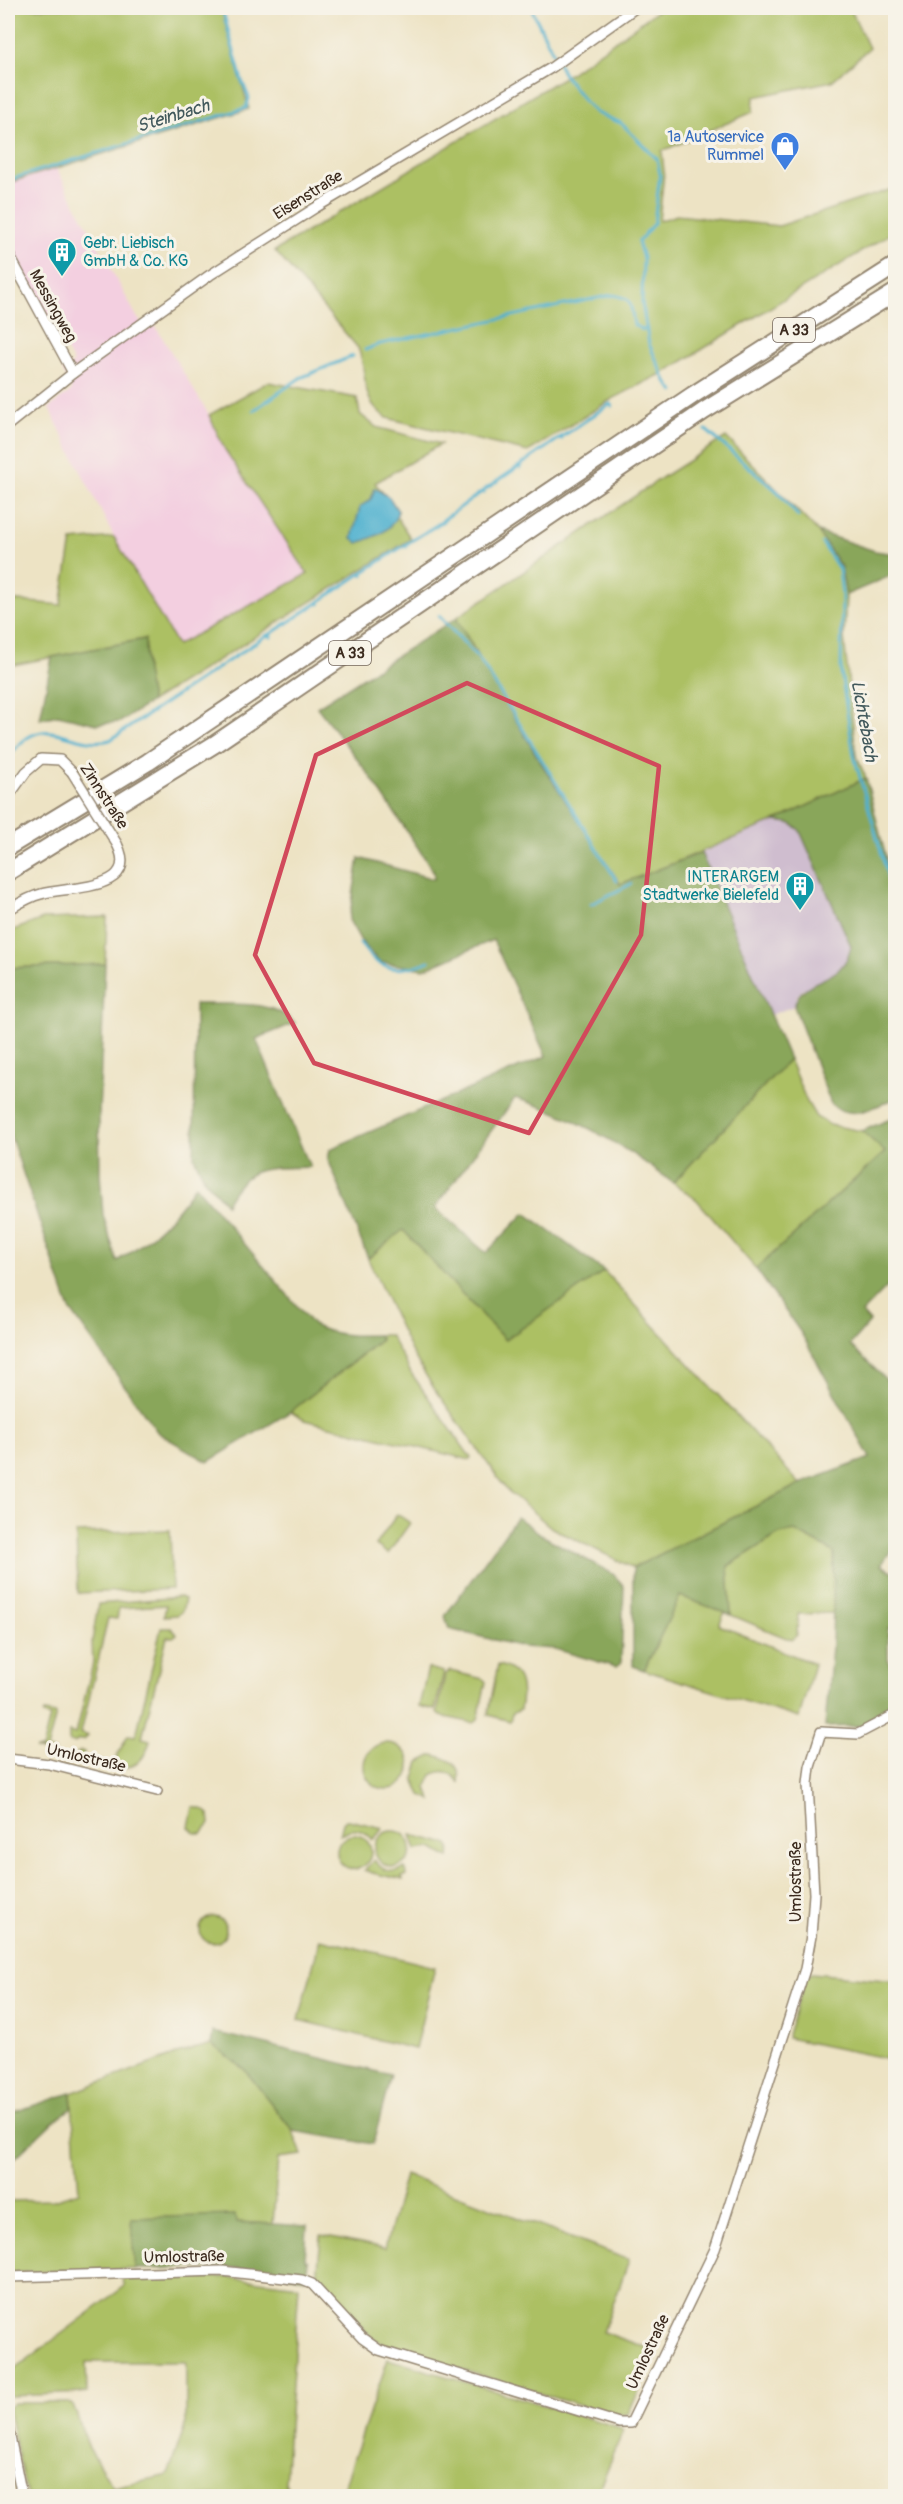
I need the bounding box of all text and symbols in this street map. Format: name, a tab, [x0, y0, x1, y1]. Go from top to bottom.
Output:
water label: Steinbach	[134, 94, 214, 138]
place label: 1a Autoservice Rummel	[667, 127, 764, 165]
shop icon: 1a Autoservice Rummel	[769, 130, 801, 172]
street label: Eisenstraße	[270, 166, 346, 224]
place label: Gebr. Liebisch GmbH & Co. KG	[83, 233, 188, 271]
building icon: Gebr. Liebisch GmbH & Co. KG	[46, 236, 78, 278]
street label: Messingweg	[25, 266, 81, 346]
road number: A 33	[773, 318, 815, 342]
road number: A 33	[329, 641, 371, 665]
water label: Lichtebach	[846, 679, 883, 765]
street label: Zinnstraße	[75, 759, 133, 833]
place label: INTERARGEM Stadtwerke Bielefeld	[643, 867, 779, 905]
building icon: INTERARGEM Stadtwerke Bielefeld	[784, 870, 816, 912]
street label: Umlostraße	[45, 1739, 128, 1777]
street label: Umlostraße	[786, 1842, 806, 1922]
street label: Umlostraße	[144, 2246, 225, 2268]
street label: Umlostraße	[622, 2311, 674, 2393]

